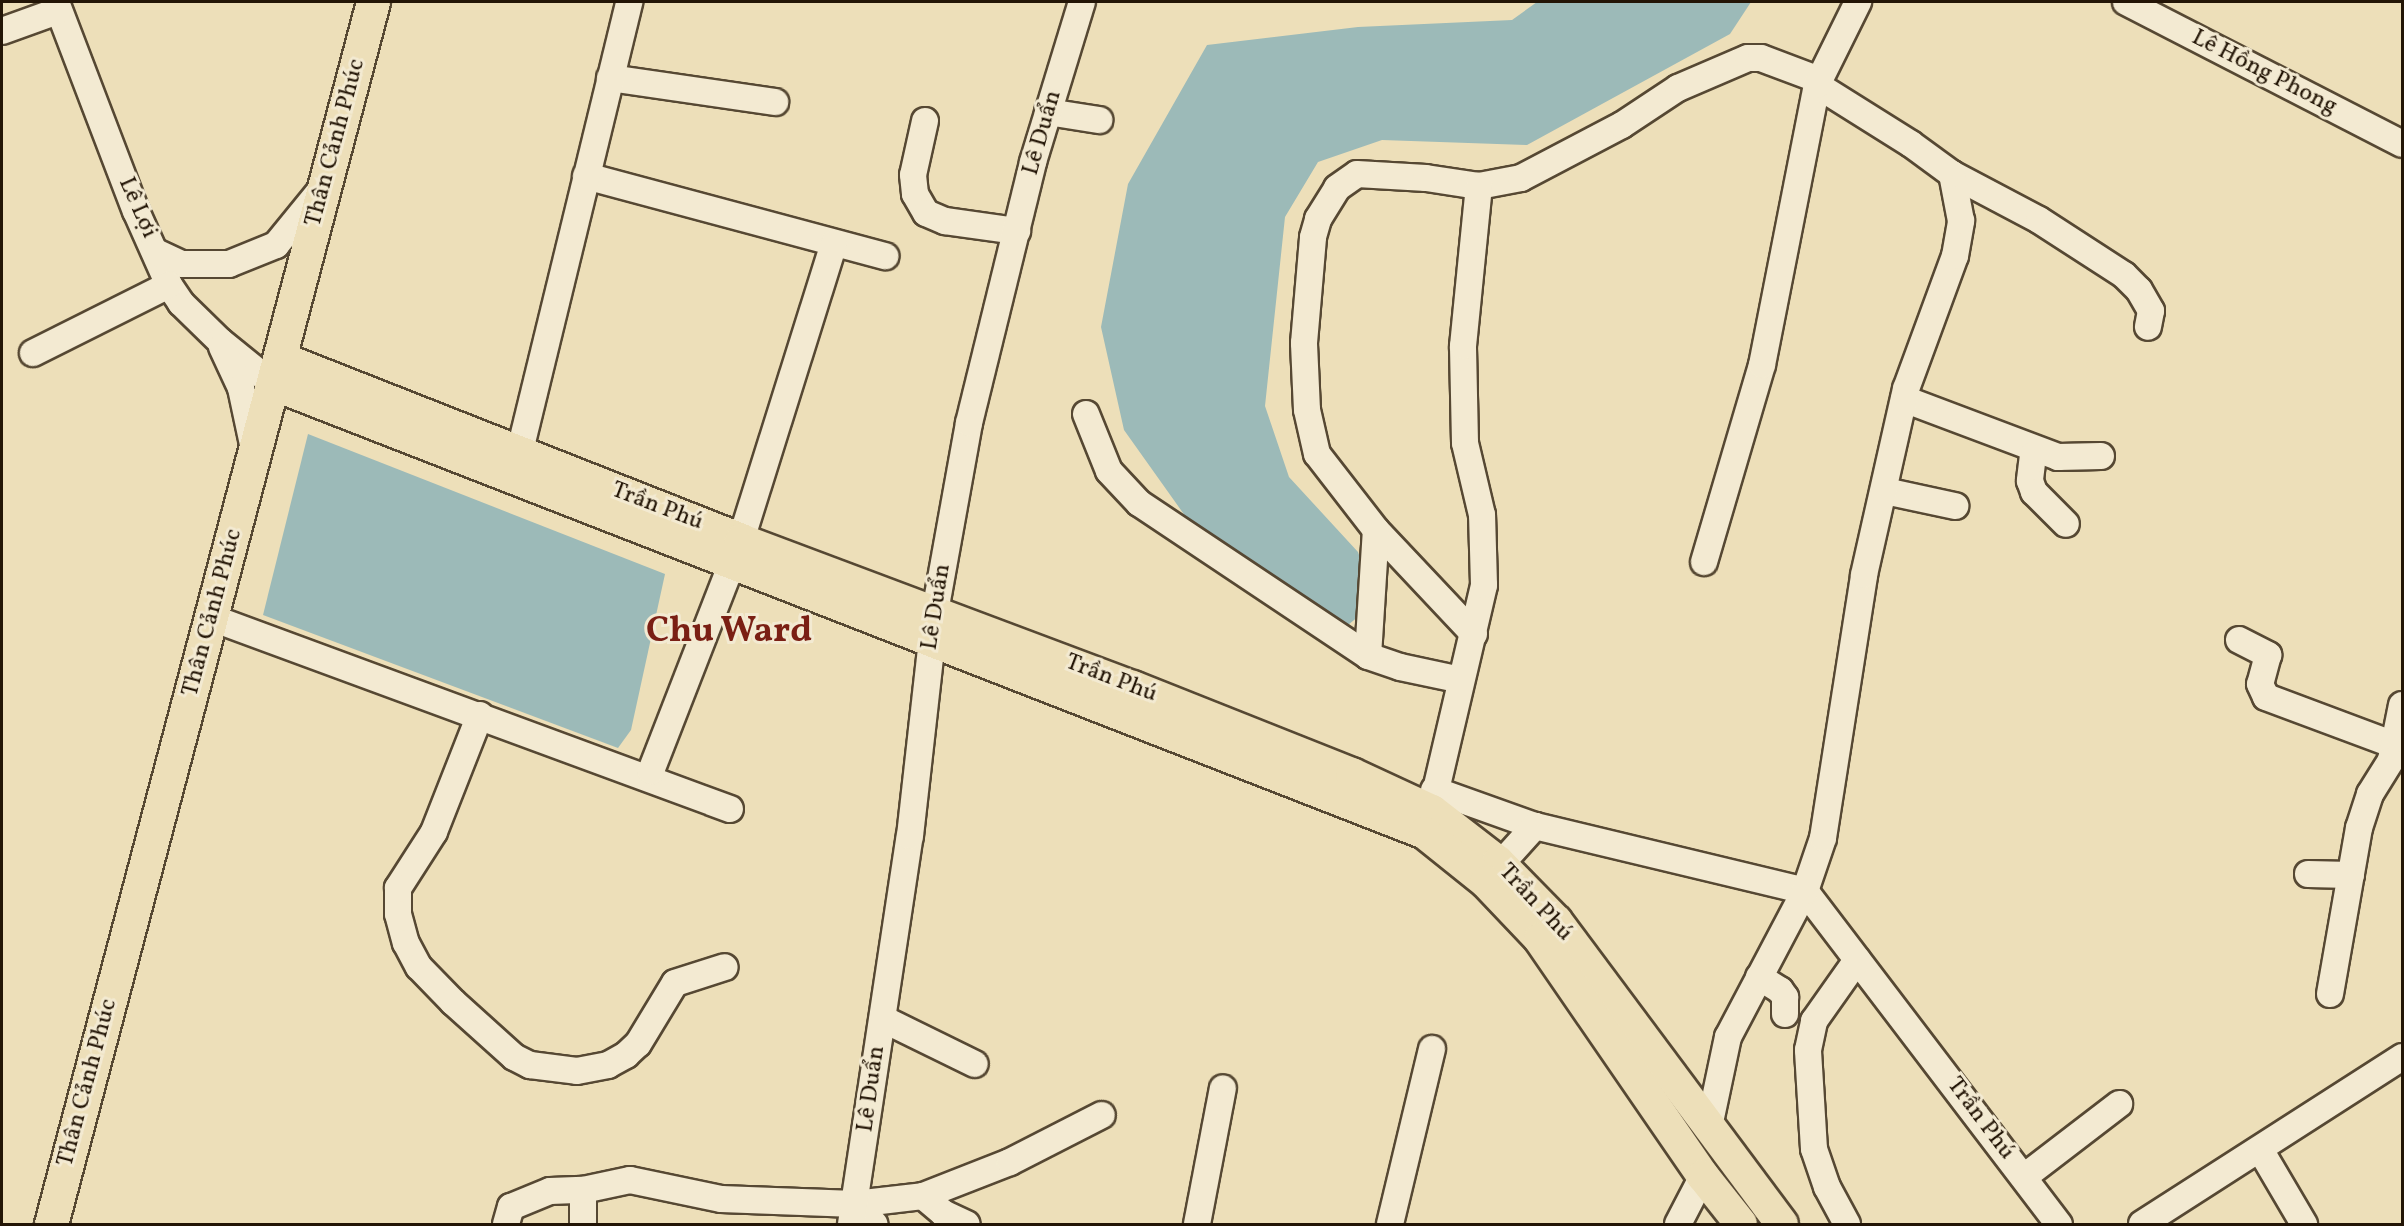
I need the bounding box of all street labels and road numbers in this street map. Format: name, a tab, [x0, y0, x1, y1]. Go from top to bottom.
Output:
street label: Lê Hồng Phong	[2186, 24, 2342, 122]
street label: Thân Cảnh Phúc	[300, 56, 372, 230]
street label: Lê Duẩn	[1017, 87, 1069, 179]
street label: Lê Lợi	[111, 173, 163, 243]
street label: Trần Phú	[607, 476, 707, 538]
street label: Thân Cảnh Phúc	[177, 526, 249, 700]
street label: Lê Duẩn	[916, 562, 958, 652]
street label: Trần Phú	[1061, 648, 1161, 710]
street label: Trần Phú	[1492, 858, 1578, 948]
street label: Thân Cảnh Phúc	[52, 996, 124, 1170]
street label: Lê Duẩn	[852, 1044, 892, 1134]
street label: Trần Phú	[1940, 1072, 2020, 1166]

